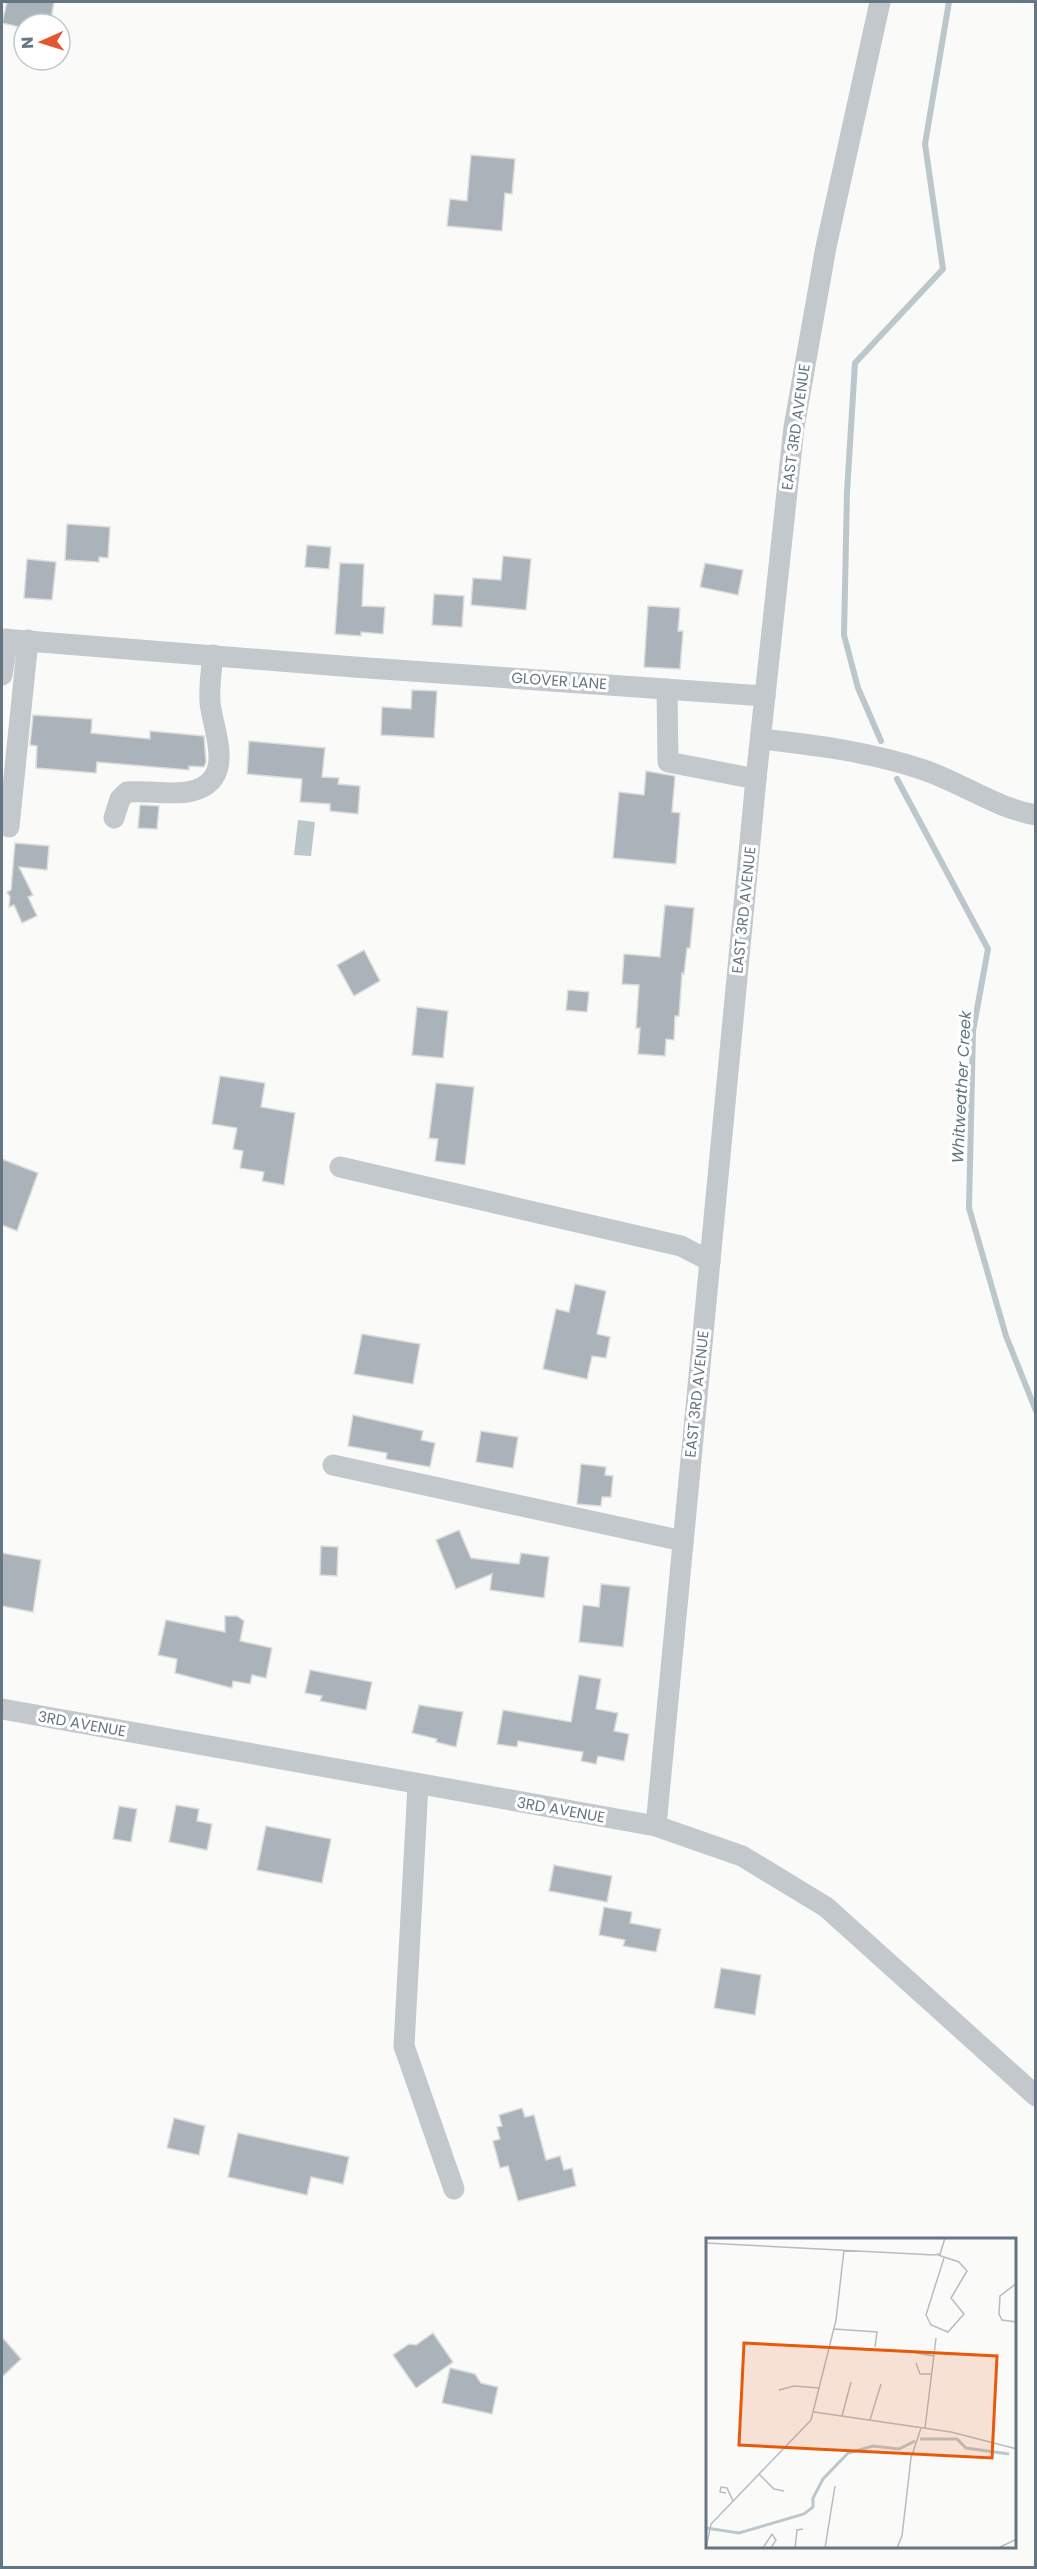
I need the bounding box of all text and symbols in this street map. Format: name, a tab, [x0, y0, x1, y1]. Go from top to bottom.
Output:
north arrow	[12, 12, 72, 72]
text: N	[16, 36, 39, 49]
street label: EAST 3RD AVENUE	[776, 362, 815, 492]
street label: GLOVER LANE	[511, 667, 608, 694]
street label: EAST 3RD AVENUE	[726, 845, 761, 975]
water label: Whitweather Creek	[946, 1009, 977, 1164]
street label: EAST 3RD AVENUE	[679, 1329, 714, 1459]
street label: 3RD AVENUE	[36, 1705, 128, 1742]
street label: 3RD AVENUE	[515, 1791, 607, 1828]
inset map	[706, 2238, 1016, 2548]

